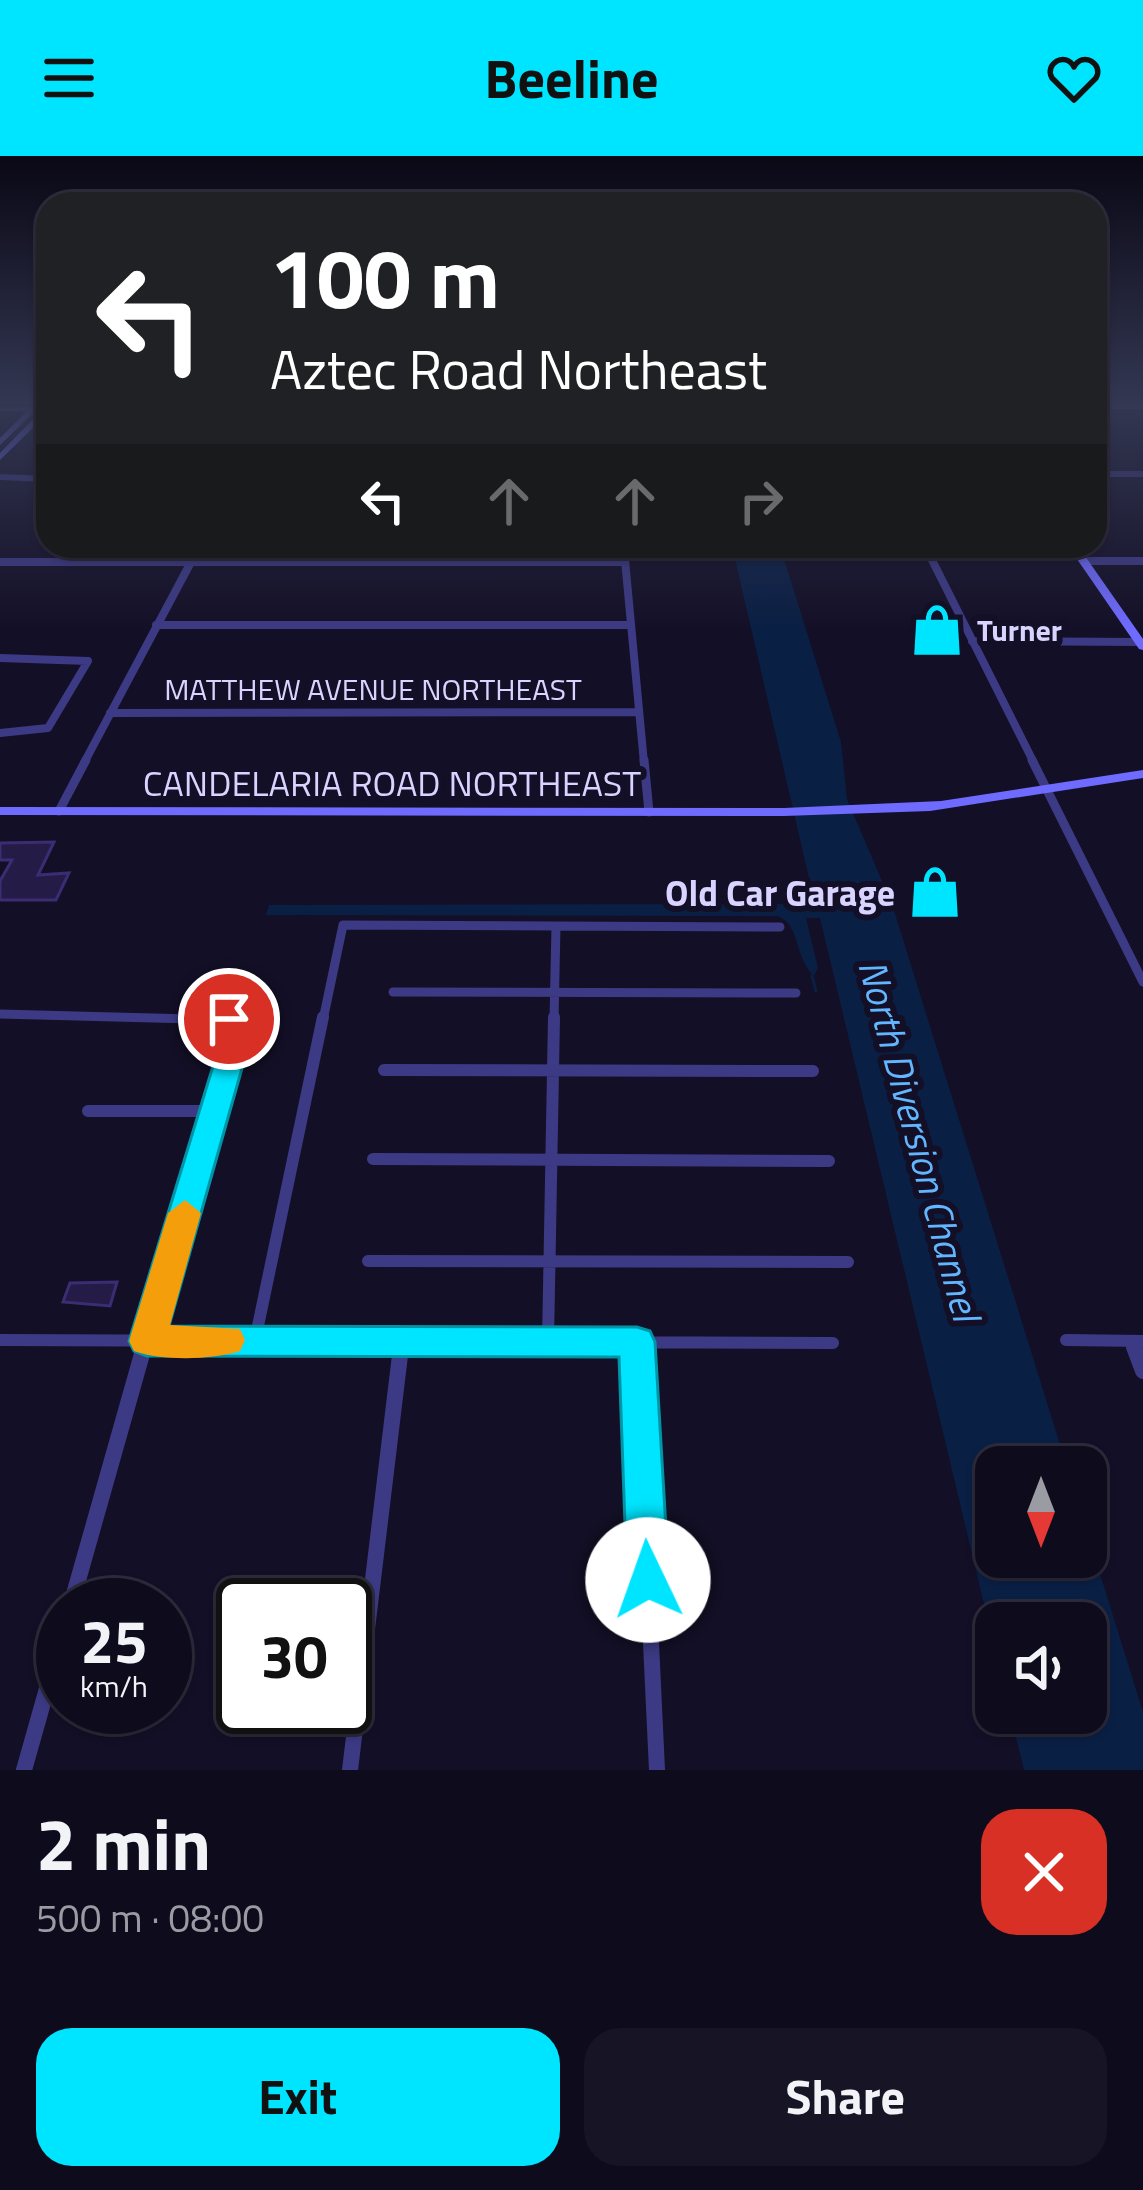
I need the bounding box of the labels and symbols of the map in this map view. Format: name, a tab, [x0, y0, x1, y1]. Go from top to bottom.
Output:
shop icon: Turner	[908, 601, 966, 659]
place label: Turner	[977, 607, 1062, 653]
street label: MATTHEW AVENUE NORTHEAST	[164, 666, 582, 712]
street label: CANDELARIA ROAD NORTHEAST	[143, 755, 641, 810]
shop icon: Old Car Garage	[906, 863, 964, 921]
place label: Old Car Garage	[665, 865, 895, 920]
water label: North Diversion Channel	[843, 953, 998, 1332]
pin	[178, 968, 280, 1070]
north arrow	[975, 1446, 1107, 1578]
position arrow	[585, 1517, 711, 1643]
speed limit sign: 30	[216, 1578, 372, 1734]

